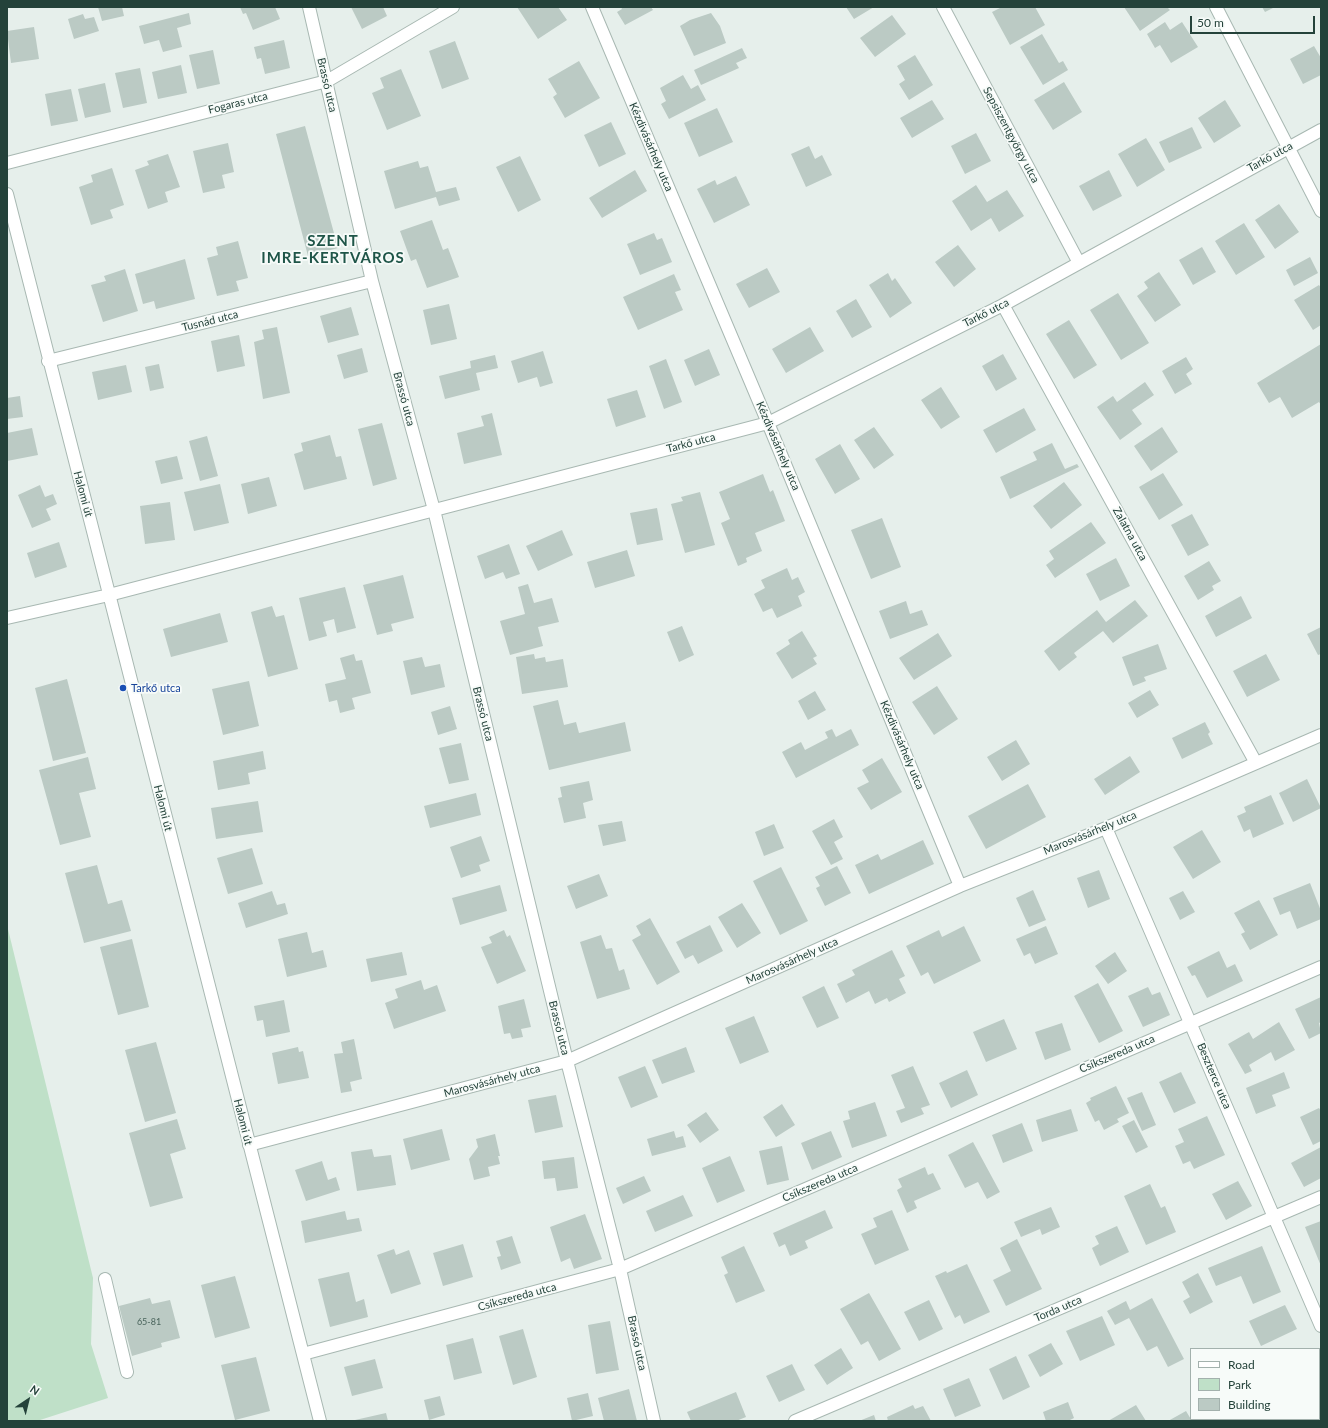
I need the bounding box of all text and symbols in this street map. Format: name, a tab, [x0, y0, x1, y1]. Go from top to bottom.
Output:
scale bar	[1192, 8, 1317, 34]
text: 50 m	[1197, 15, 1224, 30]
street label: Brassó utca	[314, 56, 340, 114]
street label: Sepsiszentgyörgy utca	[980, 85, 1042, 185]
street label: Fogaras utca	[207, 89, 269, 117]
street label: Kézdivásárhely utca	[626, 101, 676, 193]
street label: Tarkő utca	[1245, 139, 1295, 175]
district label: SZENT IMRE-KERTVÁROS	[261, 232, 405, 267]
street label: Tarkő utca	[961, 296, 1011, 330]
street label: Tusnád utca	[180, 308, 240, 334]
street label: Brassó utca	[390, 370, 418, 428]
street label: Kézdivásárhely utca	[753, 400, 803, 492]
street label: Tarkő utca	[665, 430, 717, 456]
street label: Halomi út	[71, 470, 95, 518]
street label: Zalatna utca	[1110, 505, 1150, 563]
place label: Tarkő utca	[131, 681, 181, 695]
marker: Tarkő utca	[118, 683, 128, 693]
street label: Brassó utca	[470, 685, 496, 743]
street label: Kézdivásárhely utca	[877, 699, 927, 791]
street label: Halomi út	[151, 784, 175, 832]
street label: Marosvásárhely utca	[1042, 808, 1138, 858]
street label: Marosvásárhely utca	[744, 935, 840, 987]
street label: Brassó utca	[546, 999, 572, 1057]
street label: Csíkszereda utca	[1077, 1032, 1157, 1076]
street label: Beszterce utca	[1194, 1041, 1234, 1111]
street label: Marosvásárhely utca	[442, 1062, 542, 1100]
street label: Halomi út	[231, 1098, 255, 1146]
street label: Csíkszereda utca	[780, 1161, 860, 1205]
street label: Csíkszereda utca	[476, 1280, 558, 1314]
street label: Torda utca	[1032, 1293, 1084, 1325]
street label: Brassó utca	[625, 1314, 649, 1372]
house number: 65-81	[137, 1317, 161, 1327]
legend	[1190, 1348, 1320, 1420]
text: Road	[1228, 1357, 1255, 1372]
text: Park	[1228, 1377, 1251, 1392]
north arrow	[8, 1380, 48, 1420]
text: N	[28, 1382, 42, 1398]
text: Building	[1228, 1397, 1271, 1412]

